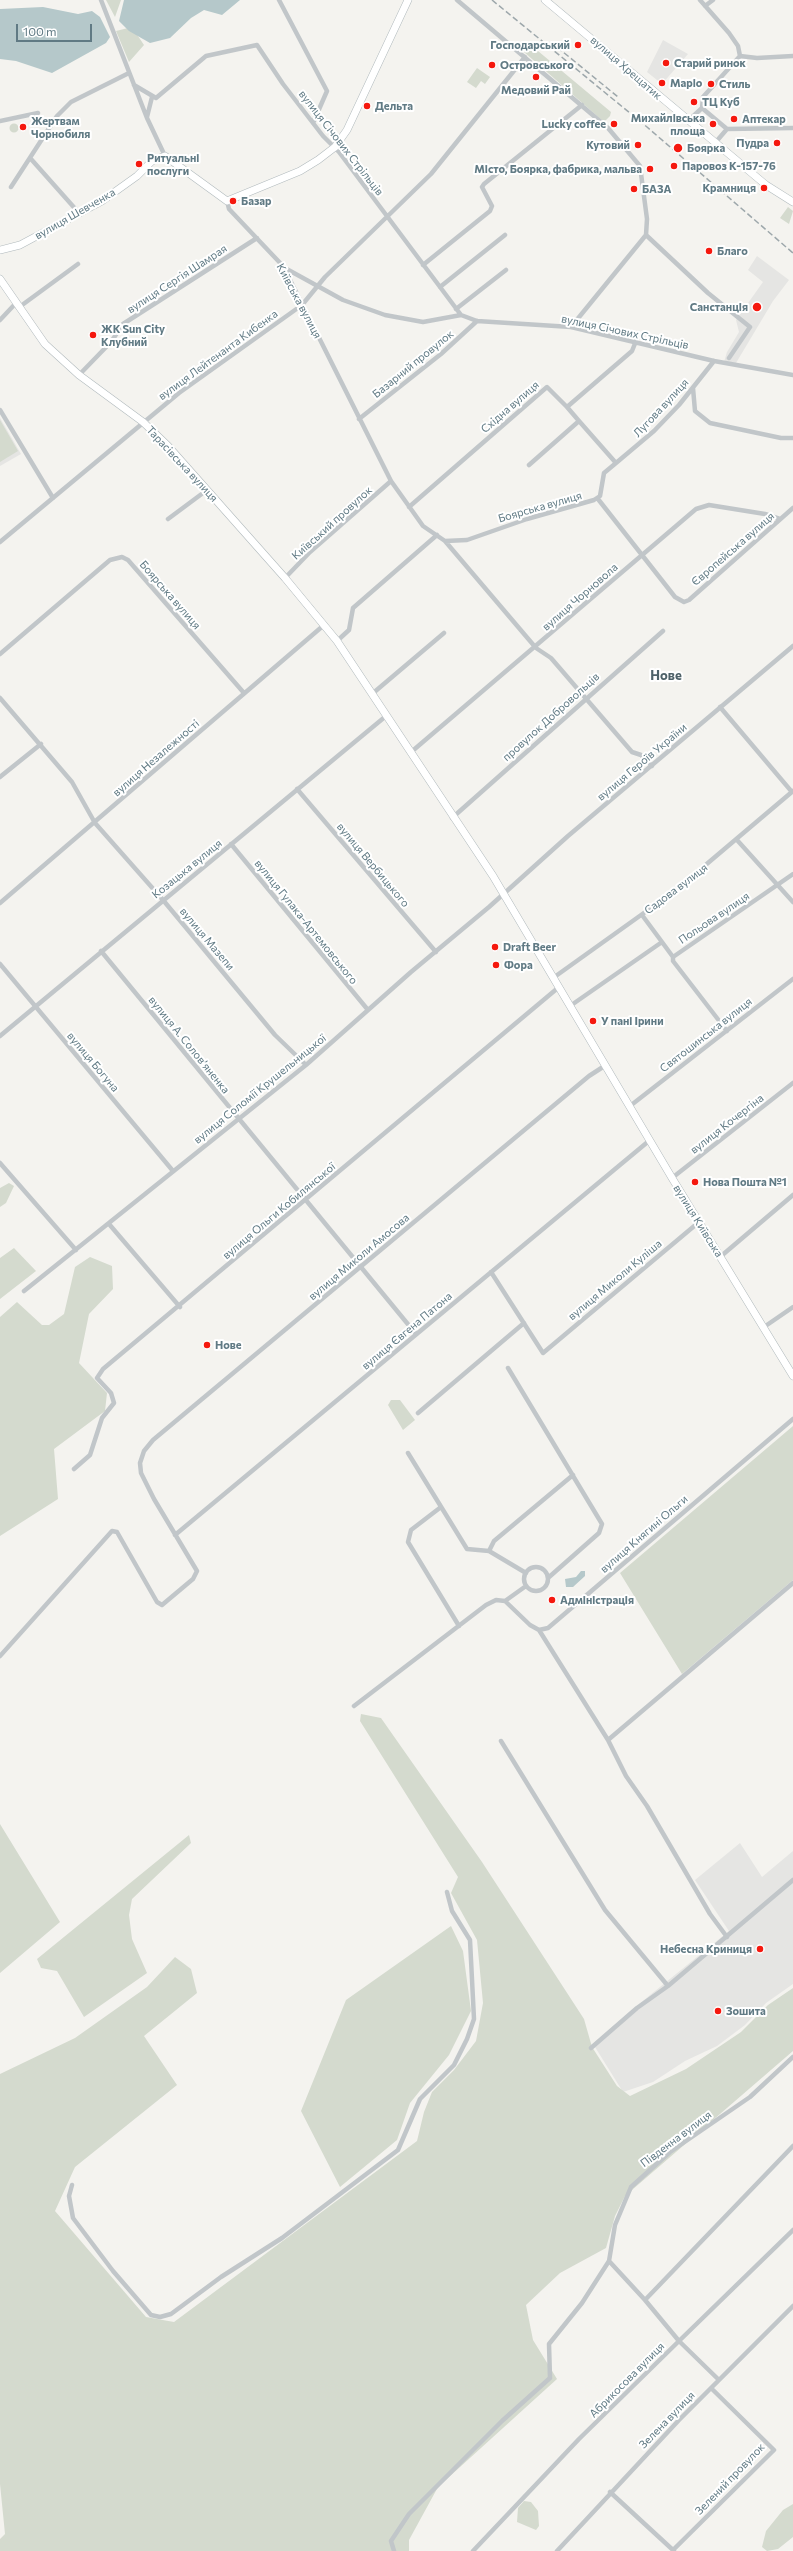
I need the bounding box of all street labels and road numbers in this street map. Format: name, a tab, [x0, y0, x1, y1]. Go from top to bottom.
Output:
street label: вулиця Хрещатик	[588, 33, 664, 103]
street label: вулиця Січових Стрільців	[296, 88, 386, 198]
street label: вулиця Шевченка	[32, 186, 118, 242]
street label: вулиця Сергія Шамрая	[125, 242, 229, 316]
street label: Київська вулиця	[274, 261, 324, 341]
street label: вулиця Лейтенанта Кибенка	[156, 307, 280, 403]
street label: вулиця Січових Стрільців	[560, 312, 690, 352]
street label: Базарний провулок	[370, 327, 456, 401]
street label: Лугова вулиця	[631, 376, 691, 440]
street label: Східна вулиця	[478, 378, 542, 436]
street label: Тарасівська вулиця	[143, 423, 221, 505]
street label: Київський провулок	[289, 484, 375, 562]
street label: Боярська вулиця	[497, 489, 583, 525]
street label: Європейська вулиця	[689, 509, 777, 589]
street label: Боярська вулиця	[137, 558, 203, 632]
street label: вулиця Чорновола	[540, 561, 620, 633]
street label: провулок Добровольців	[500, 670, 602, 764]
street label: вулиця Незалежності	[110, 717, 202, 799]
street label: вулиця Героїв України	[594, 721, 690, 803]
street label: вулиця Вербицького	[334, 820, 412, 910]
street label: Козацька вулиця	[149, 837, 225, 901]
street label: вулиця Гулака-Артемовського	[252, 857, 360, 987]
street label: Садова вулиця	[642, 861, 710, 917]
street label: Польова вулиця	[676, 889, 752, 947]
street label: вулиця Мазепи	[177, 905, 237, 973]
street label: вулиця А. Соловʼяненка	[146, 994, 232, 1096]
street label: Святошинська вулиця	[657, 995, 755, 1075]
street label: вулиця Богуна	[64, 1029, 122, 1095]
street label: вулиця Соломії Крушельницької	[191, 1031, 329, 1147]
street label: вулиця Кочергіна	[688, 1091, 766, 1157]
street label: вулиця Ольги Кобилянської	[220, 1160, 338, 1262]
street label: вулиця Київська	[670, 1182, 726, 1260]
street label: вулиця Миколи Амосова	[306, 1211, 412, 1303]
street label: вулиця Миколи Куліша	[565, 1237, 665, 1323]
street label: вулиця Євгена Патона	[359, 1289, 455, 1373]
street label: вулиця Княгині Ольги	[597, 1492, 691, 1576]
street label: Південна вулиця	[638, 2108, 714, 2170]
street label: Абрикосова вулиця	[587, 2340, 667, 2420]
street label: Зелена вулиця	[636, 2389, 698, 2451]
street label: Зелений провулок	[692, 2440, 768, 2518]

